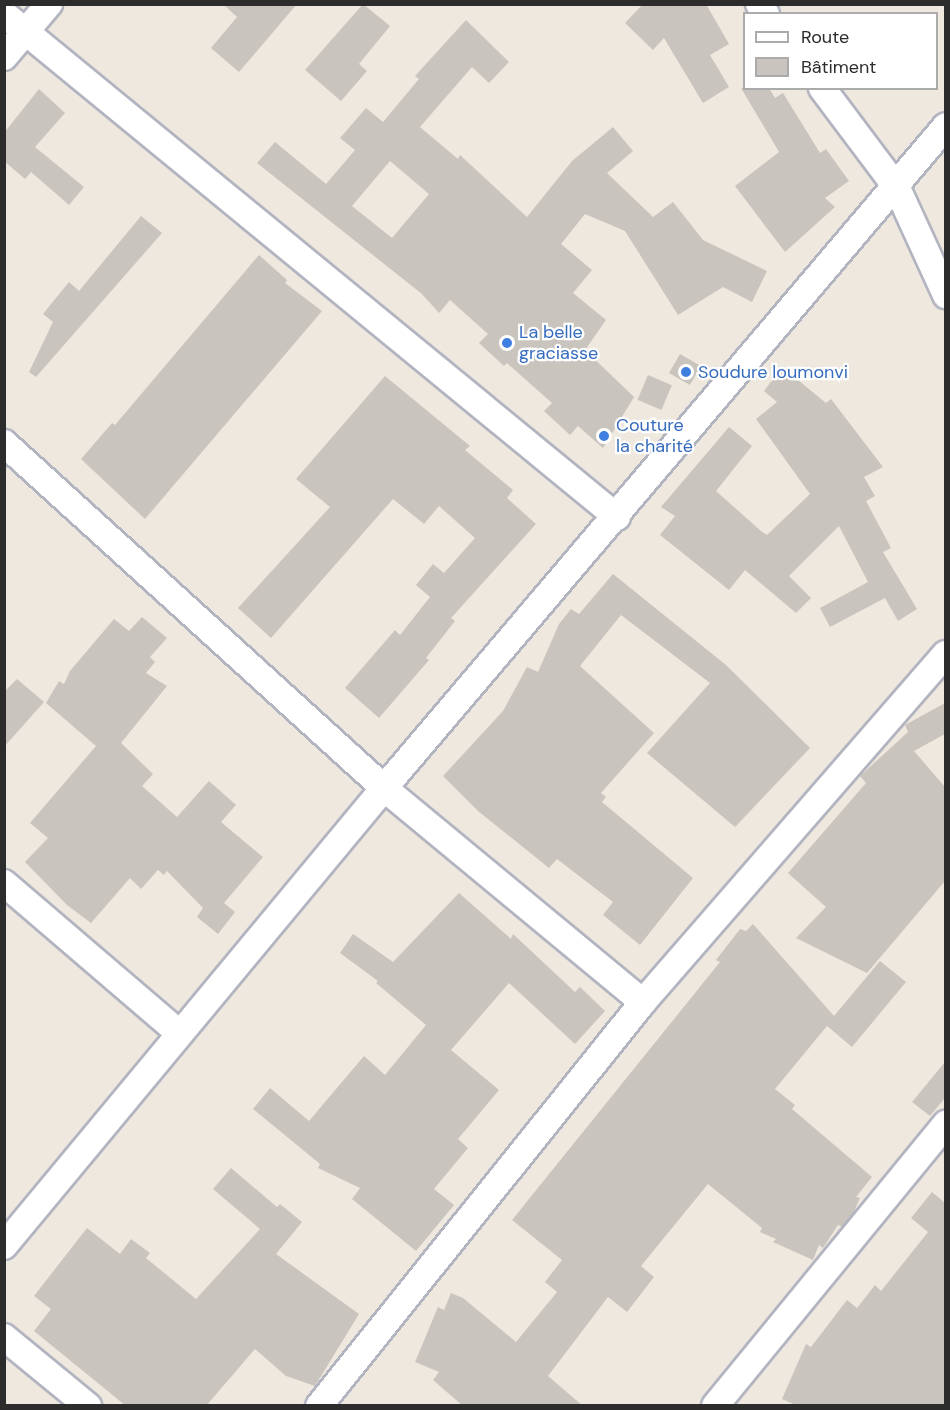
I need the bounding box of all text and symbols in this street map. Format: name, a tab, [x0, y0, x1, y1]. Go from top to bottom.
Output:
legend	[743, 12, 938, 90]
text: Route	[801, 25, 849, 49]
text: Bâtiment	[801, 55, 876, 79]
place label: La belle graciasse	[519, 322, 598, 364]
marker: La belle graciasse	[500, 336, 514, 350]
place label: Soudure loumonvi	[698, 361, 848, 383]
marker: Soudure loumonvi	[679, 365, 693, 379]
place label: Couture la charité	[616, 415, 693, 458]
marker: Couture la charité	[597, 429, 611, 443]

